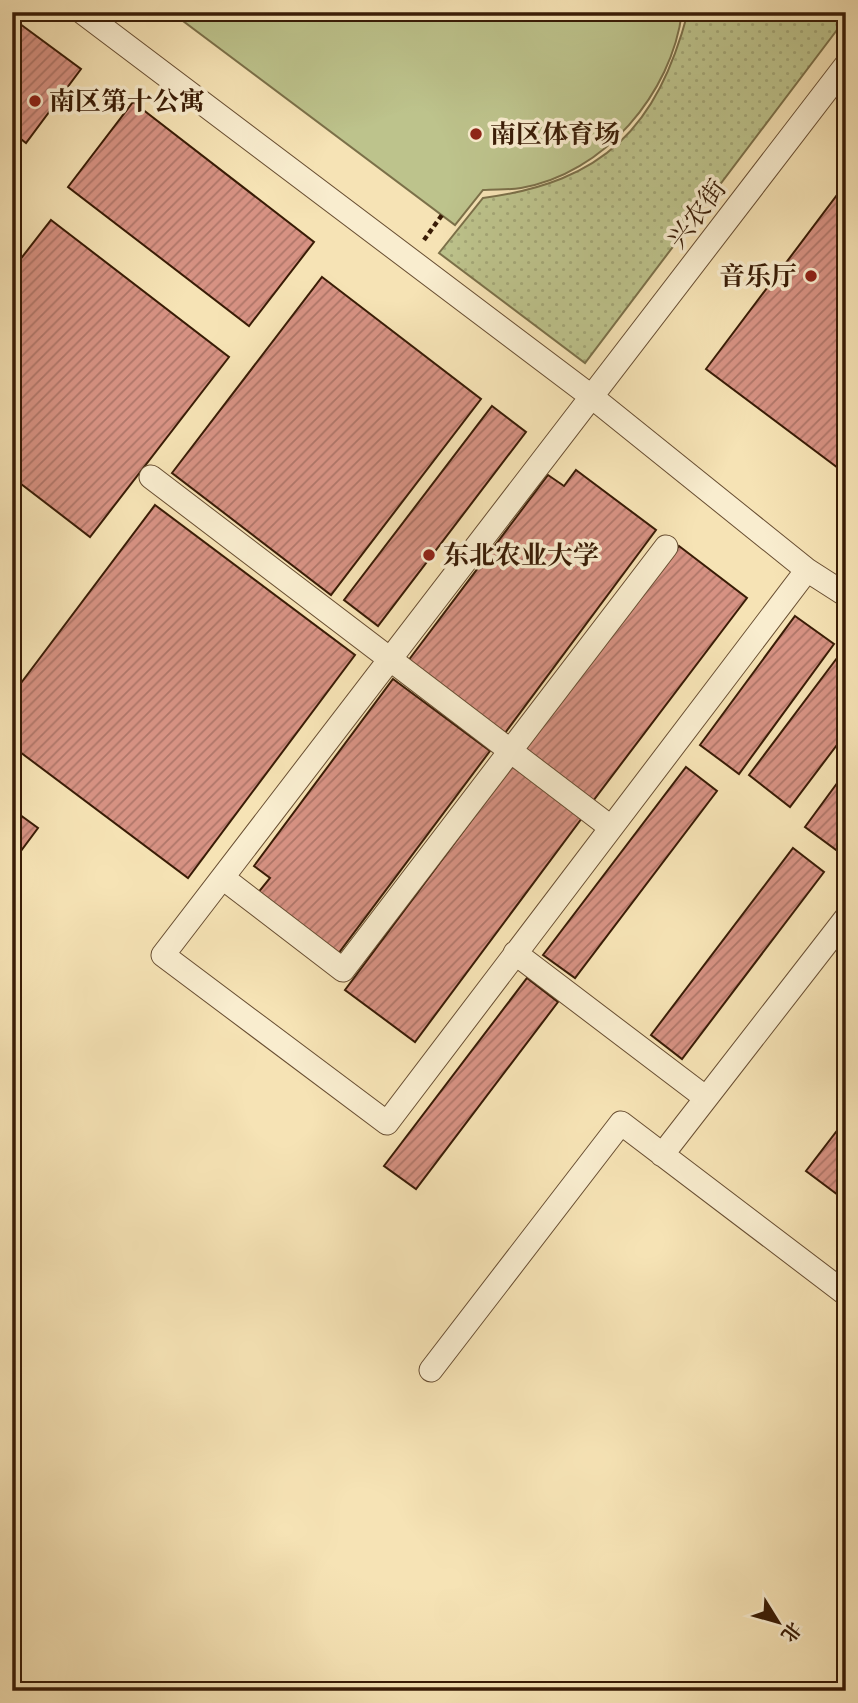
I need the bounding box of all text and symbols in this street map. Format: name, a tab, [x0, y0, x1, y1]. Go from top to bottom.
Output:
place label: 南区第十公寓	[49, 84, 205, 119]
marker: 南区第十公寓	[27, 93, 43, 109]
place label: 南区体育场	[490, 117, 620, 152]
marker: 南区体育场	[468, 126, 484, 142]
street label: 兴农街	[660, 172, 734, 256]
place label: 音乐厅	[719, 259, 797, 294]
marker: 音乐厅	[803, 268, 819, 284]
place label: 东北农业大学	[443, 538, 599, 573]
marker: 东北农业大学	[421, 547, 437, 563]
north arrow	[742, 1588, 812, 1658]
text: 北	[775, 1616, 807, 1647]

